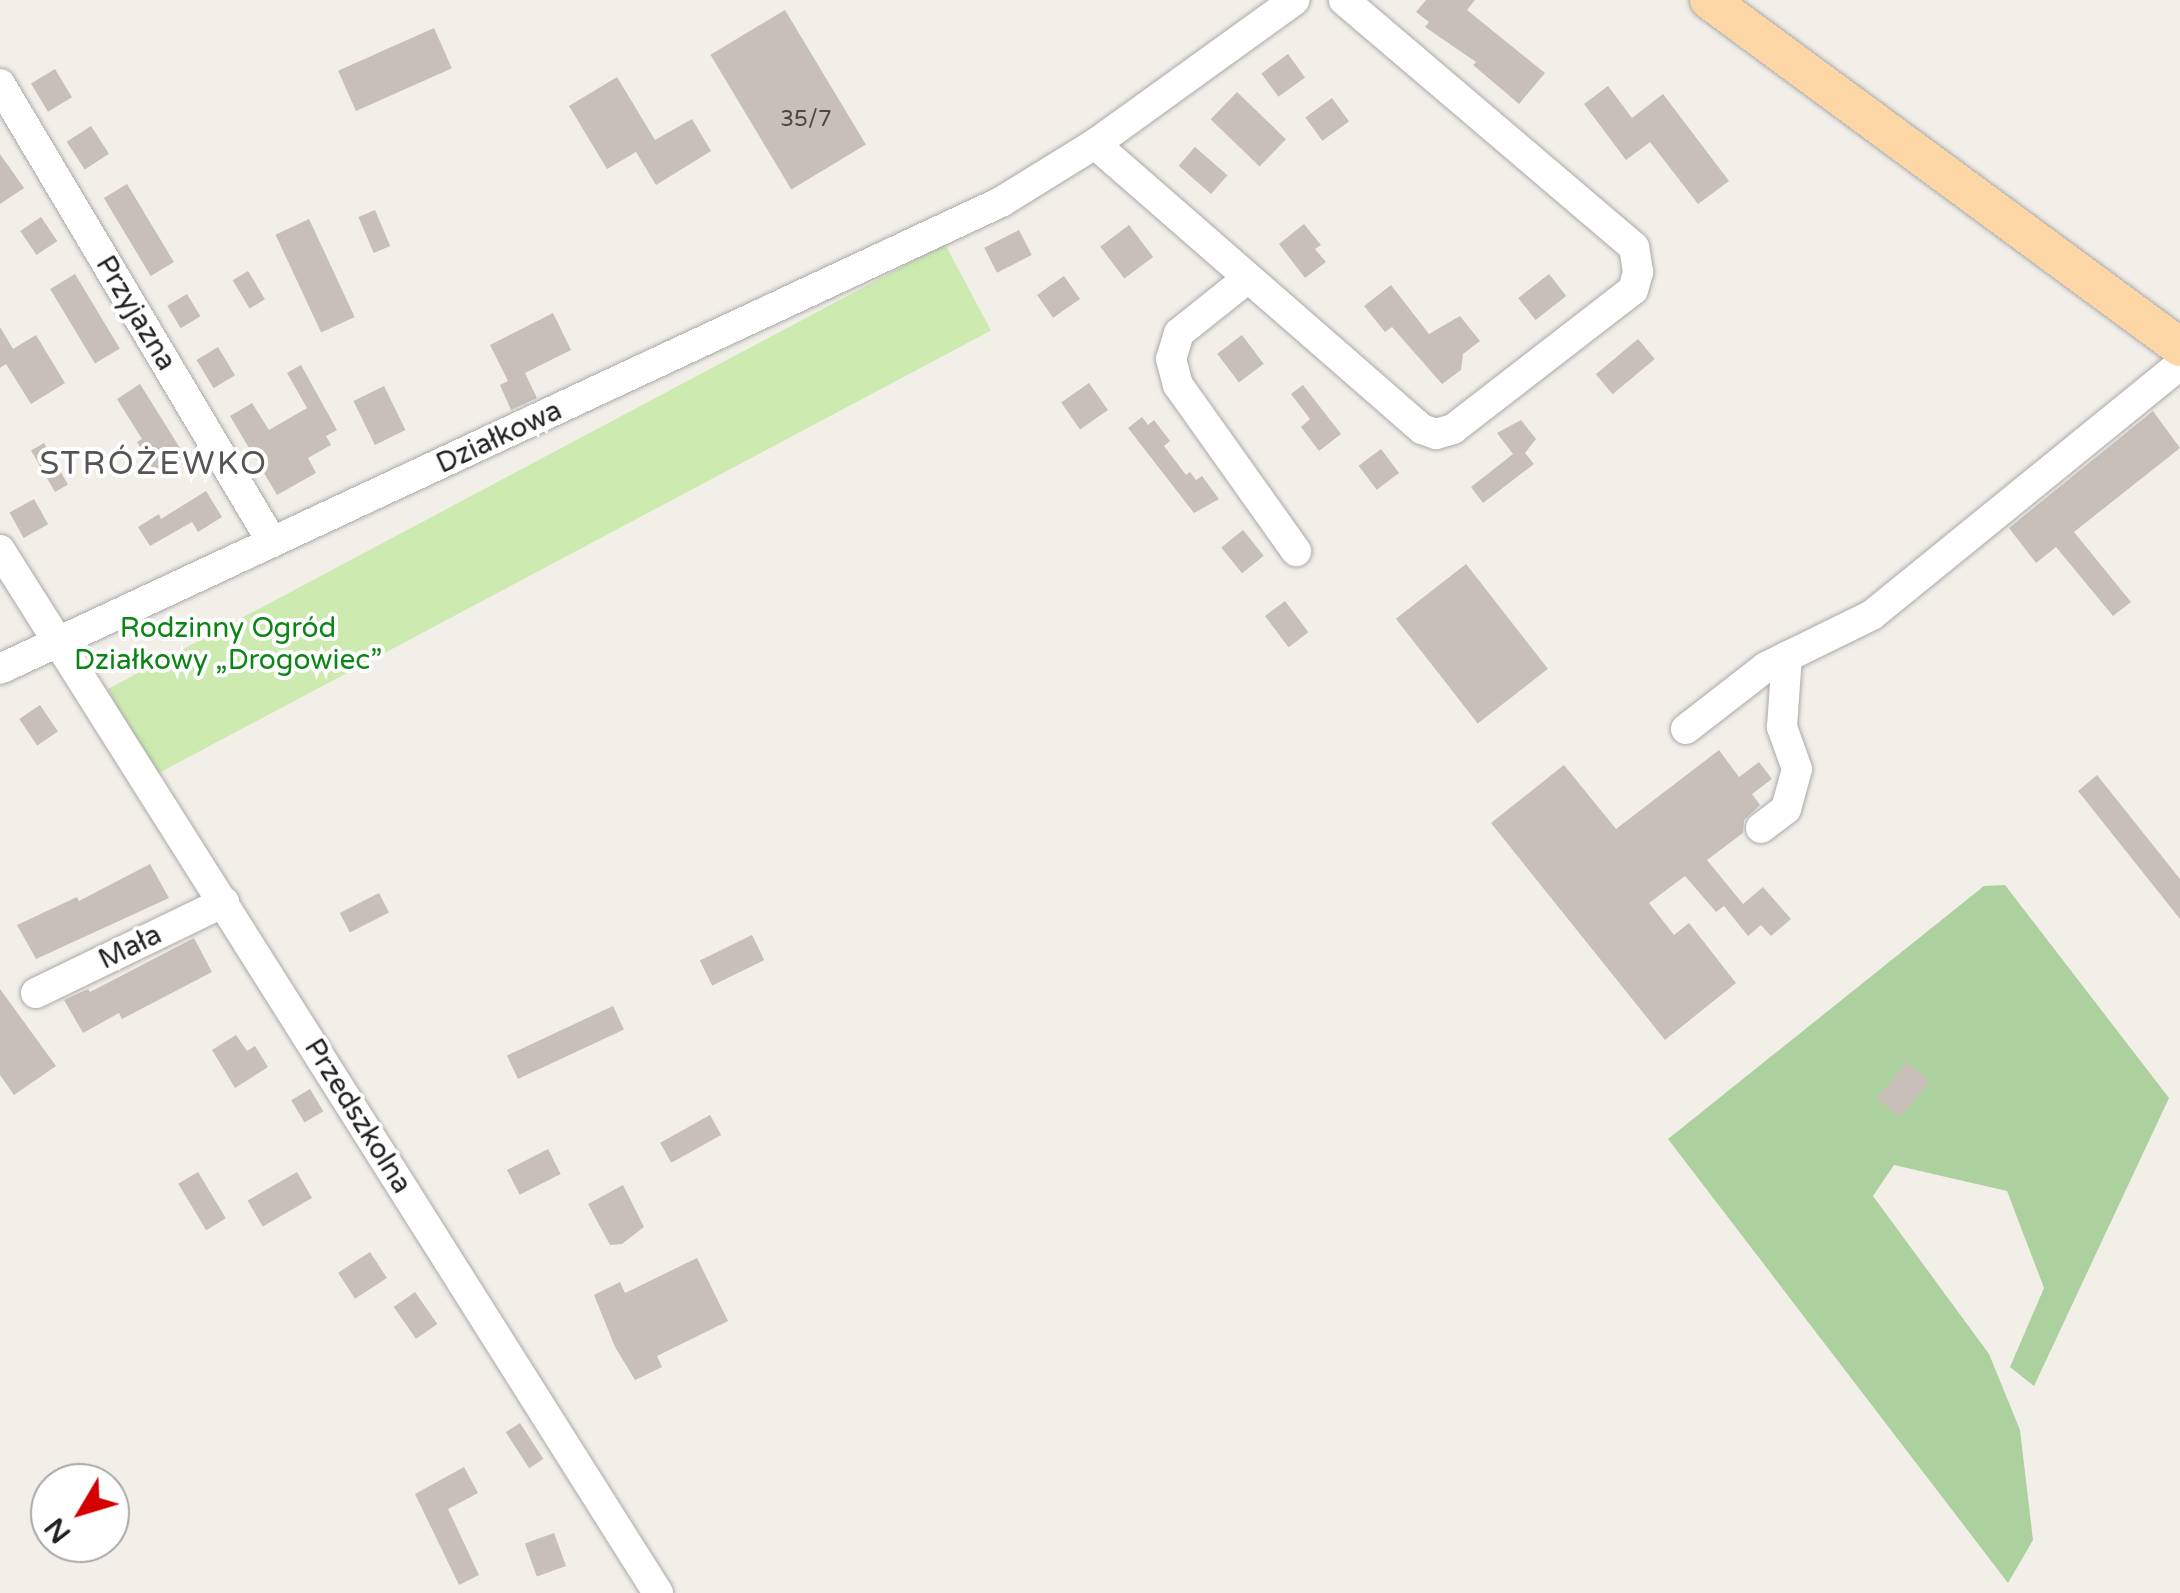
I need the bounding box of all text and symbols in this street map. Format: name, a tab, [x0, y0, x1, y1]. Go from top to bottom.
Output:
house number: 35/7	[780, 107, 832, 133]
street label: Przyjazna	[89, 250, 183, 376]
street label: Działkowa	[431, 393, 567, 481]
district label: STRÓŻEWKO	[40, 445, 268, 483]
park label: Rodzinny Ogród Działkowy „Drogowiec”	[74, 611, 382, 677]
street label: Mała	[93, 917, 167, 977]
street label: Przedszkolna	[297, 1032, 419, 1200]
north arrow	[30, 1463, 130, 1563]
text: N	[38, 1511, 78, 1550]

